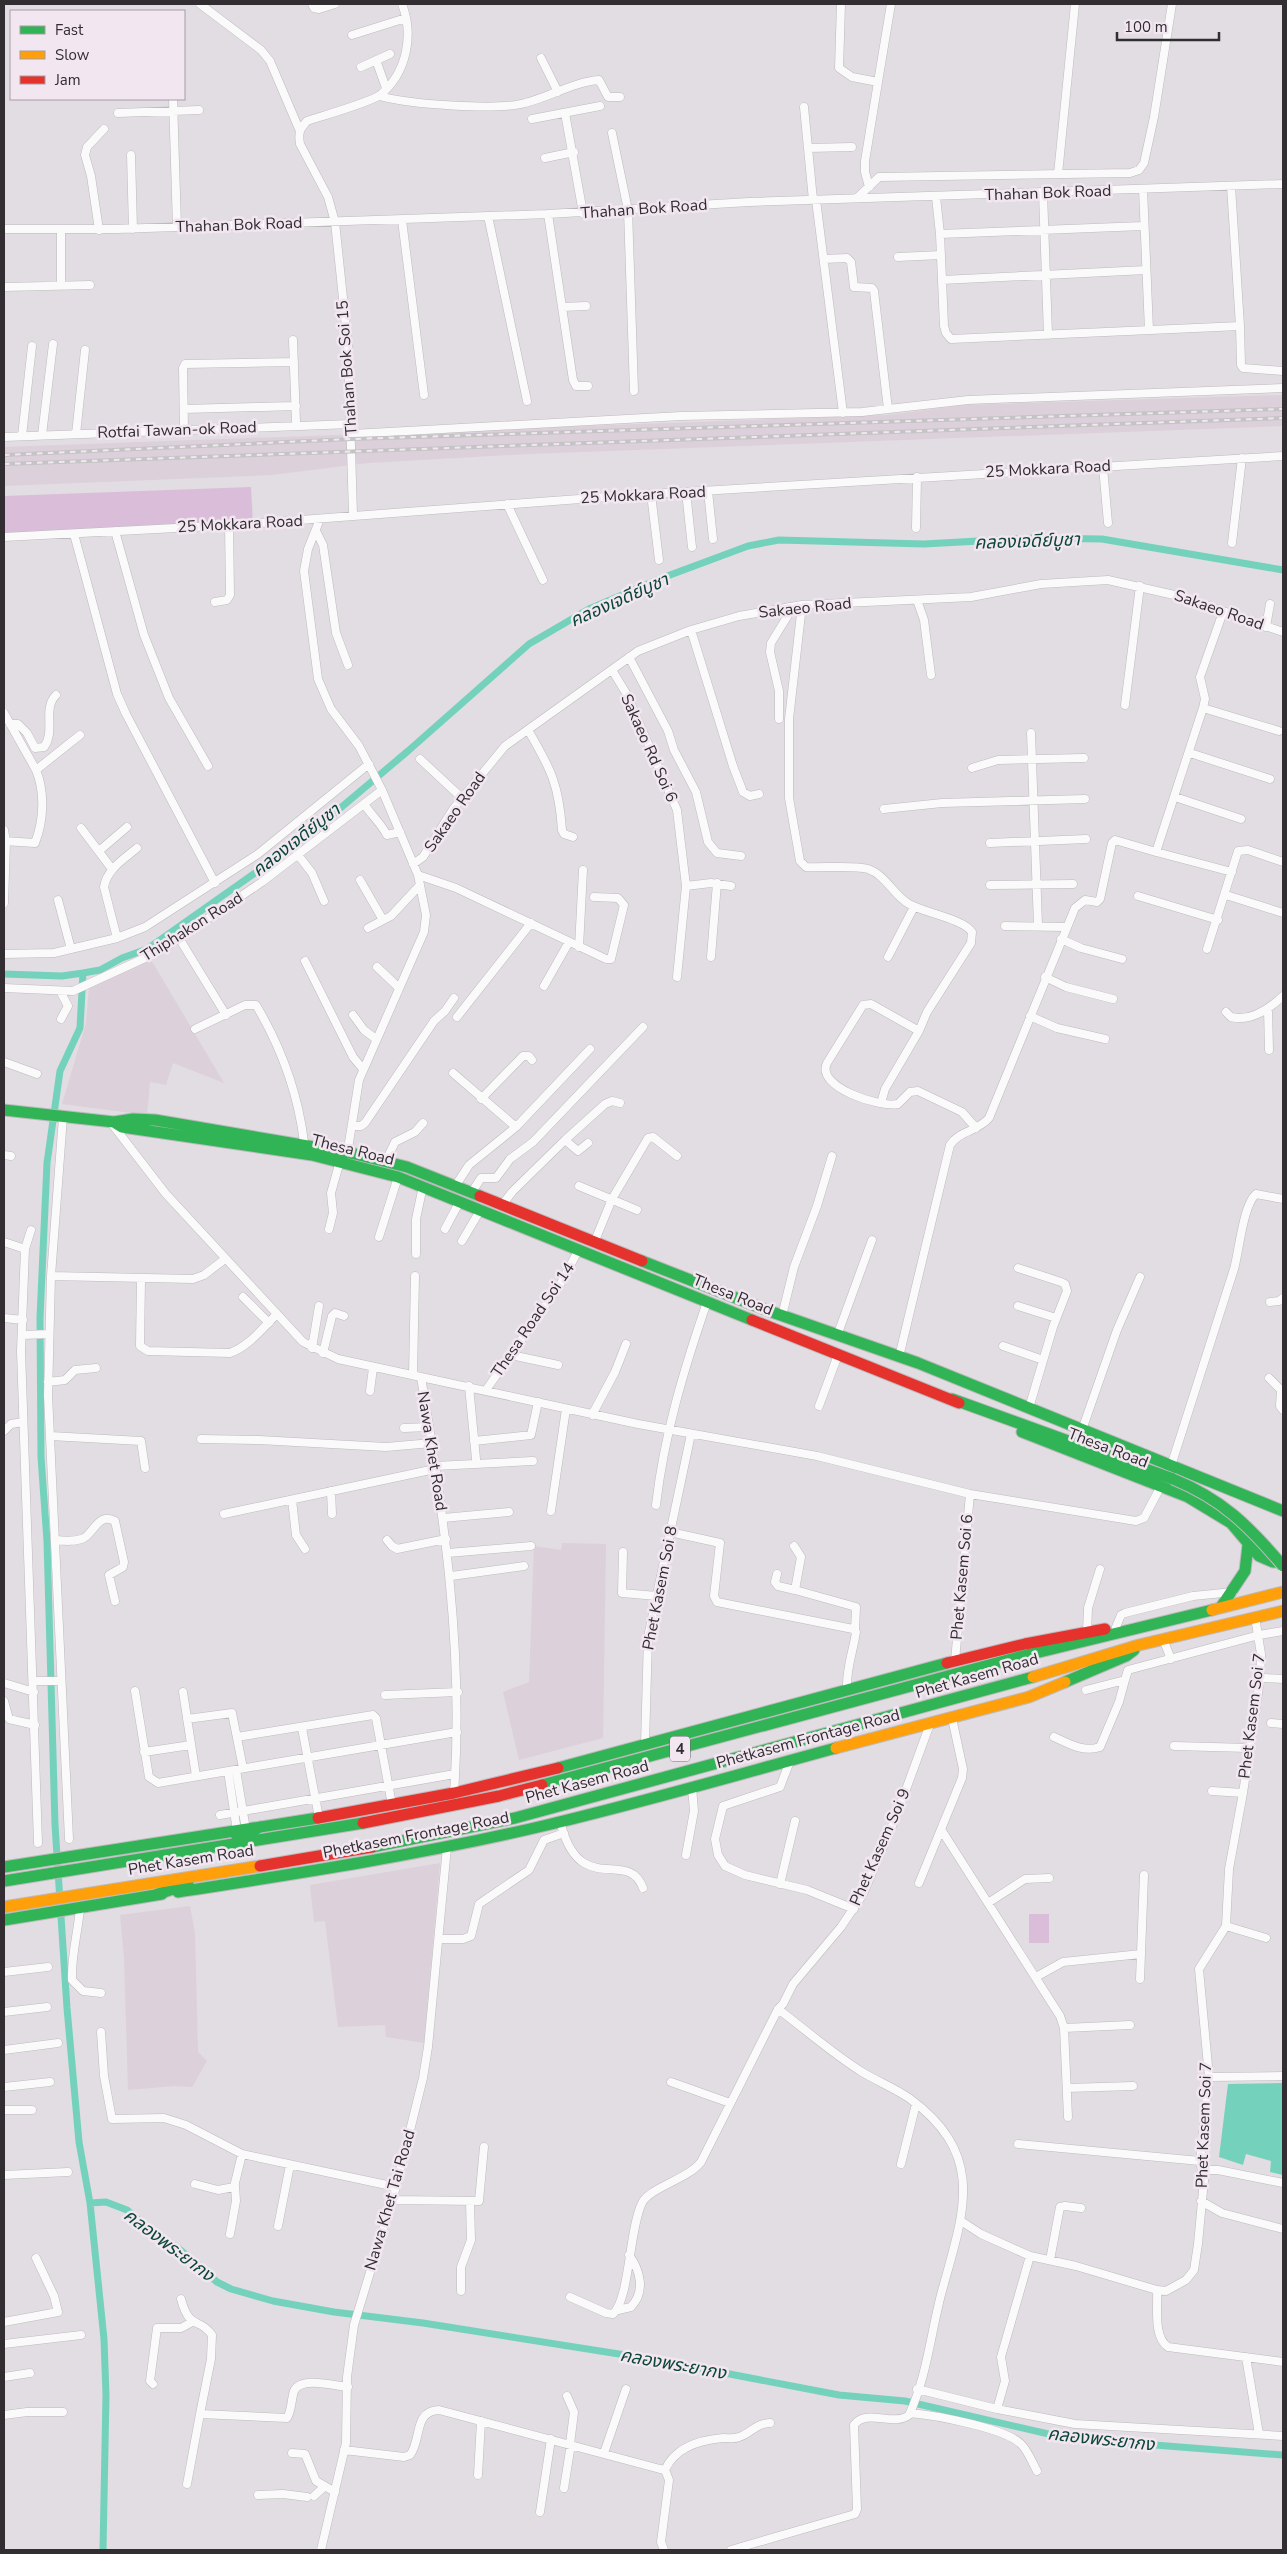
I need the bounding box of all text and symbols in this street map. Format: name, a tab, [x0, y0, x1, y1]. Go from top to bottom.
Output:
legend	[10, 10, 185, 100]
scale bar	[1117, 10, 1220, 42]
text: 100 m	[1124, 17, 1168, 37]
text: Fast	[55, 20, 84, 40]
text: Slow	[55, 45, 90, 65]
text: Jam	[54, 70, 81, 90]
street label: Thahan Bok Road	[984, 180, 1112, 206]
street label: Thahan Bok Road	[580, 194, 708, 224]
street label: Thahan Bok Road	[175, 212, 303, 238]
street label: Thahan Bok Soi 15	[331, 300, 363, 436]
street label: Rotfai Tawan-ok Road	[97, 416, 257, 444]
street label: 25 Mokkara Road	[985, 455, 1111, 483]
street label: 25 Mokkara Road	[580, 481, 706, 509]
street label: 25 Mokkara Road	[177, 510, 303, 538]
water label: คลองเจดีย์บูชา	[974, 527, 1081, 555]
water label: คลองเจดีย์บูชา	[566, 567, 673, 632]
street label: Sakaeo Road	[1171, 584, 1267, 636]
street label: Sakaeo Road	[757, 592, 853, 624]
street label: Sakaeo Rd Soi 6	[615, 690, 683, 806]
street label: Sakaeo Road	[419, 767, 491, 857]
water label: คลองเจดีย์บูชา	[247, 798, 346, 882]
street label: Thiphakon Road	[137, 887, 247, 967]
street label: Thesa Road	[309, 1129, 397, 1171]
street label: Thesa Road Soi 14	[486, 1258, 580, 1382]
street label: Thesa Road	[690, 1269, 776, 1321]
street label: Nawa Khet Road	[412, 1390, 452, 1512]
street label: Thesa Road	[1064, 1423, 1152, 1473]
street label: Phet Kasem Soi 6	[946, 1513, 978, 1641]
street label: Phet Kasem Soi 8	[637, 1524, 683, 1652]
street label: Phet Kasem Road	[913, 1648, 1041, 1704]
street label: Phet Kasem Soi 7	[1233, 1652, 1271, 1780]
street label: Phetkasem Frontage Road	[714, 1704, 902, 1774]
road number: 4	[670, 1736, 690, 1762]
street label: Phet Kasem Road	[523, 1755, 651, 1809]
street label: Phet Kasem Soi 9	[844, 1785, 916, 1909]
street label: Phetkasem Frontage Road	[321, 1806, 511, 1864]
street label: Phet Kasem Road	[126, 1839, 256, 1881]
street label: Phet Kasem Soi 7	[1191, 2062, 1217, 2188]
street label: Nawa Khet Tai Road	[359, 2127, 421, 2273]
water label: คลองพระยากง	[119, 2203, 220, 2288]
water label: คลองพระยากง	[618, 2343, 729, 2385]
water label: คลองพระยากง	[1046, 2421, 1157, 2457]

